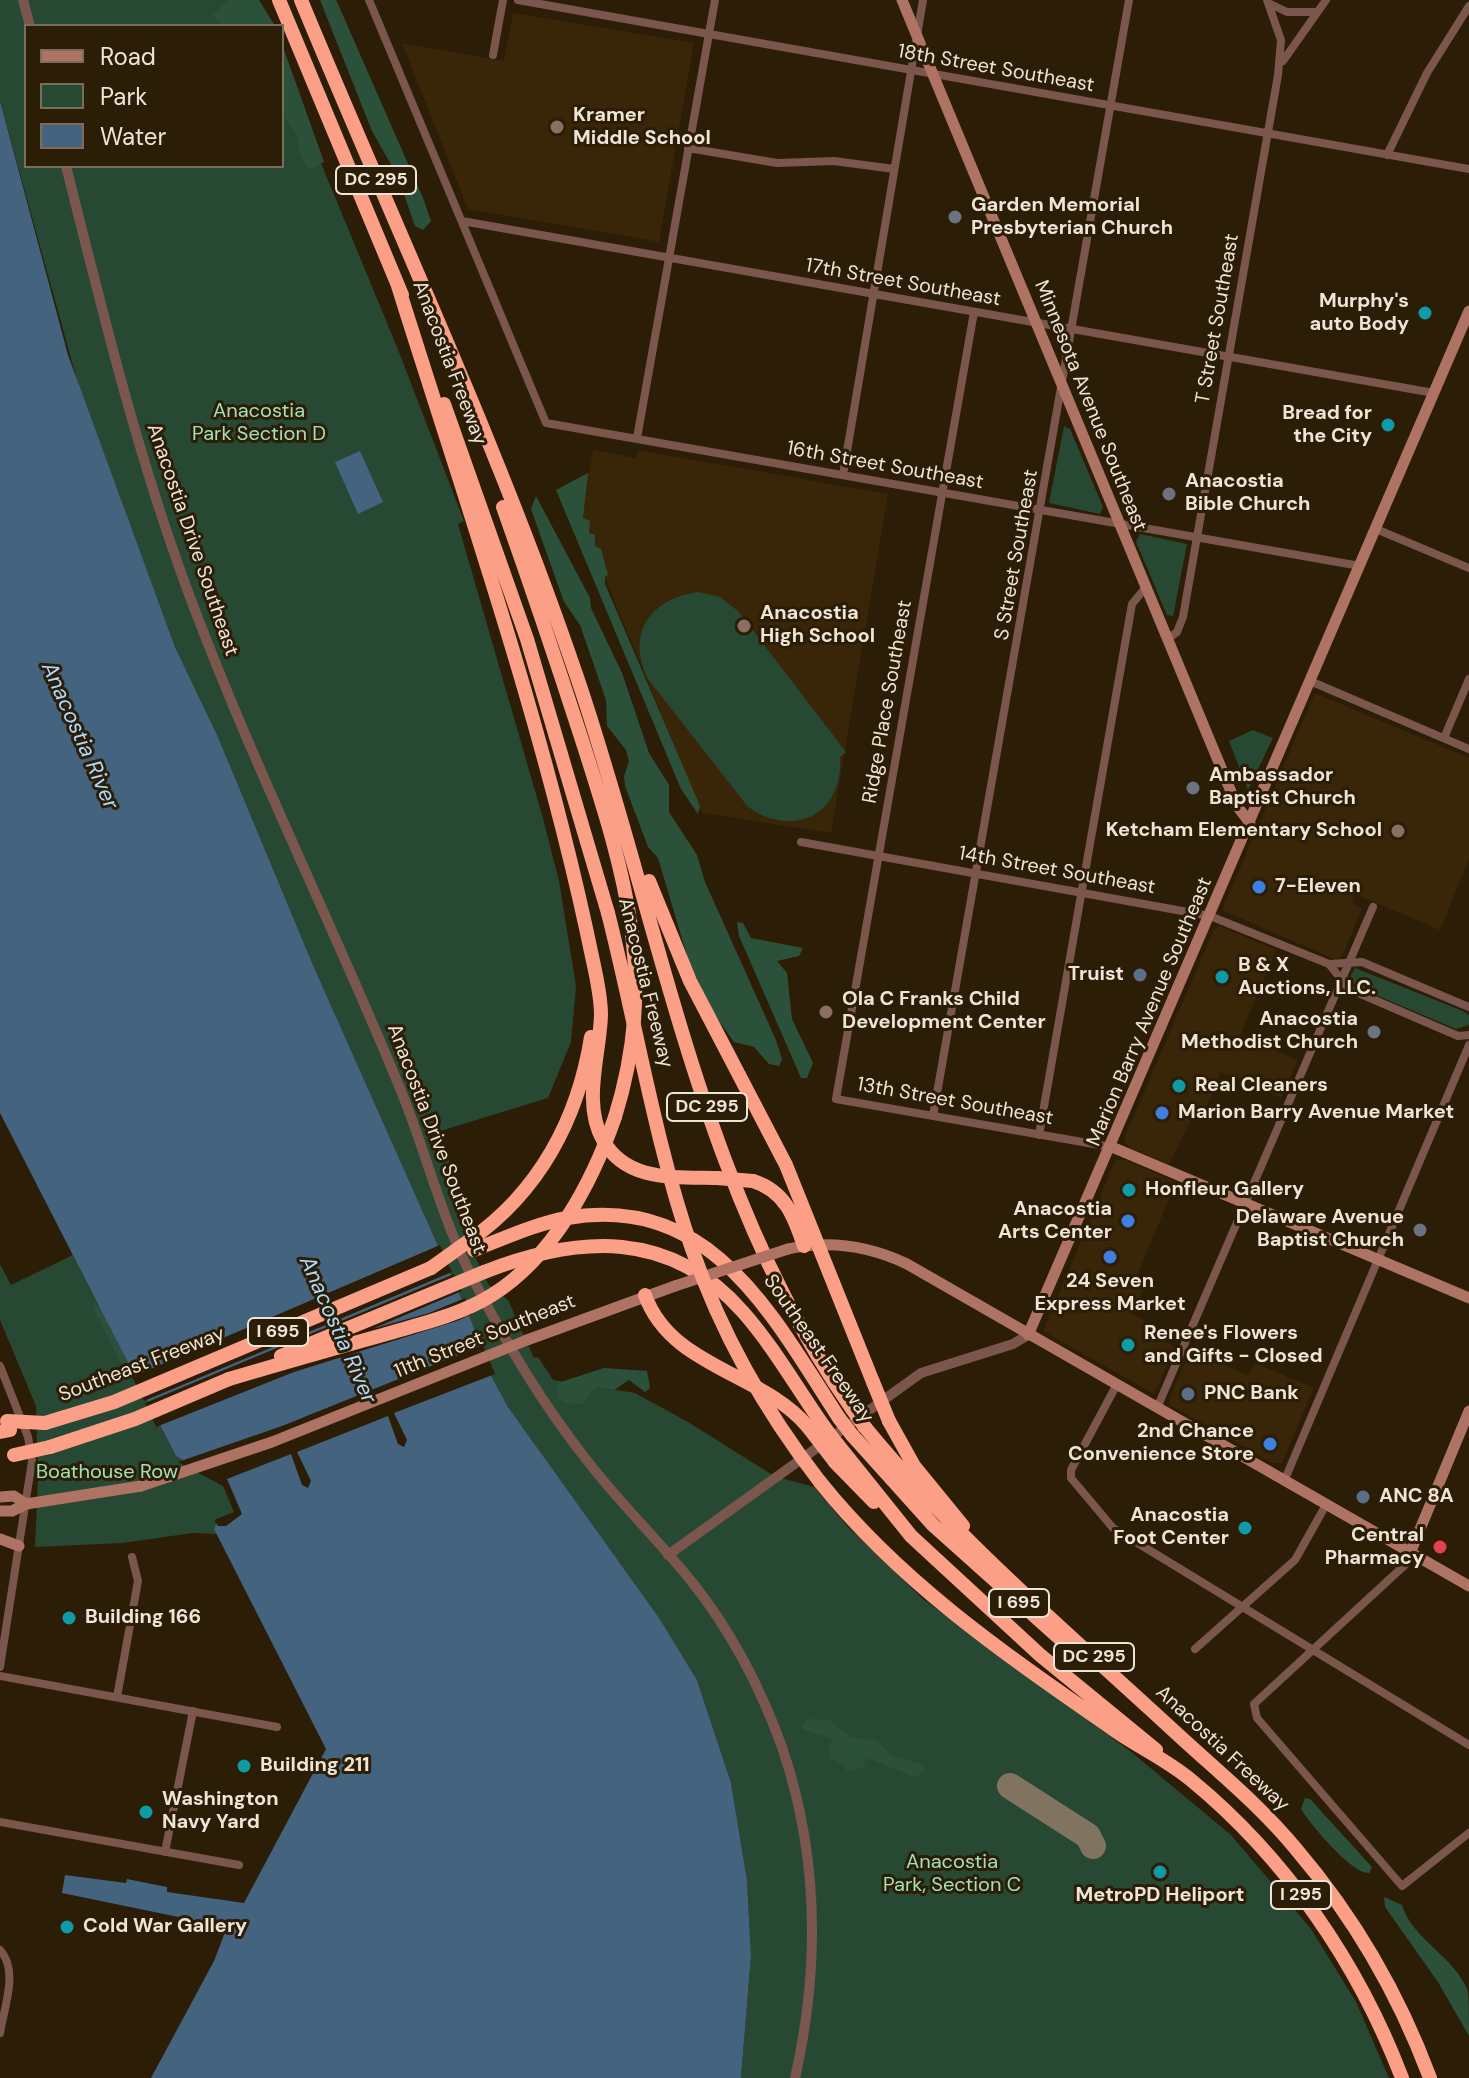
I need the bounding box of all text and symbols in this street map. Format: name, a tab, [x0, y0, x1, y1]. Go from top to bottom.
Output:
legend	[24, 24, 284, 168]
street label: 18th Street Southeast	[896, 40, 1096, 98]
text: Road	[100, 41, 156, 72]
text: Park	[100, 81, 147, 112]
place label: Kramer Middle School	[573, 104, 711, 151]
marker: Kramer Middle School	[548, 118, 566, 136]
text: Water	[100, 121, 166, 152]
road number: DC 295	[336, 166, 416, 194]
place label: Garden Memorial Presbyterian Church	[971, 194, 1173, 241]
marker: Garden Memorial Presbyterian Church	[946, 208, 964, 226]
street label: T Street Southeast	[1191, 232, 1245, 406]
street label: 17th Street Southeast	[804, 254, 1002, 312]
street label: Anacostia Freeway	[407, 277, 491, 449]
street label: Minnesota Avenue Southeast	[1029, 277, 1151, 535]
place label: Murphy's auto Body	[1310, 290, 1409, 337]
marker: Murphy's auto Body	[1416, 304, 1434, 322]
park label: Anacostia Park Section D	[192, 400, 326, 447]
place label: Bread for the City	[1282, 402, 1372, 449]
marker: Bread for the City	[1379, 416, 1397, 434]
street label: Anacostia Drive Southeast	[141, 421, 243, 659]
street label: 16th Street Southeast	[785, 437, 985, 495]
street label: S Street Southeast	[990, 468, 1044, 642]
place label: Anacostia Bible Church	[1185, 470, 1310, 517]
marker: Anacostia Bible Church	[1160, 485, 1178, 503]
street label: Ridge Place Southeast	[858, 599, 918, 805]
place label: Anacostia High School	[760, 602, 875, 649]
marker: Anacostia High School	[735, 617, 753, 635]
water label: Anacostia River	[35, 658, 123, 814]
place label: Ambassador Baptist Church	[1209, 764, 1356, 811]
marker: Ambassador Baptist Church	[1184, 779, 1202, 797]
place label: Ketcham Elementary School	[1106, 819, 1382, 843]
marker: Ketcham Elementary School	[1389, 822, 1407, 840]
street label: 14th Street Southeast	[957, 842, 1157, 900]
street label: Marion Barry Avenue Southeast	[1082, 874, 1218, 1150]
place label: 7-Eleven	[1275, 875, 1361, 899]
marker: 7-Eleven	[1250, 878, 1268, 896]
street label: Anacostia Freeway	[612, 896, 678, 1070]
place label: B & X Auctions, LLC.	[1238, 954, 1376, 1001]
place label: Truist	[1068, 963, 1124, 987]
marker: Truist	[1131, 966, 1149, 984]
marker: B & X Auctions, LLC.	[1213, 968, 1231, 986]
place label: Ola C Franks Child Development Center	[842, 988, 1046, 1035]
marker: Ola C Franks Child Development Center	[817, 1003, 835, 1021]
place label: Anacostia Methodist Church	[1181, 1008, 1358, 1055]
street label: Anacostia Drive Southeast	[381, 1021, 491, 1257]
marker: Anacostia Methodist Church	[1365, 1023, 1383, 1041]
street label: 13th Street Southeast	[855, 1073, 1055, 1131]
place label: Real Cleaners	[1195, 1074, 1328, 1098]
marker: Real Cleaners	[1170, 1077, 1188, 1095]
road number: DC 295	[667, 1093, 747, 1121]
place label: Marion Barry Avenue Market	[1178, 1101, 1454, 1125]
marker: Marion Barry Avenue Market	[1153, 1104, 1171, 1122]
place label: Honfleur Gallery	[1145, 1178, 1304, 1202]
marker: Honfleur Gallery	[1120, 1181, 1138, 1199]
place label: Anacostia Arts Center	[998, 1198, 1112, 1245]
place label: Delaware Avenue Baptist Church	[1236, 1206, 1404, 1253]
marker: Anacostia Arts Center	[1119, 1212, 1137, 1230]
marker: Delaware Avenue Baptist Church	[1411, 1221, 1429, 1239]
marker: 24 Seven Express Market	[1101, 1248, 1119, 1266]
water label: Anacostia River	[293, 1252, 381, 1408]
street label: Southeast Freeway	[758, 1270, 878, 1428]
place label: 24 Seven Express Market	[1034, 1270, 1186, 1317]
street label: 11th Street Southeast	[391, 1290, 579, 1384]
road number: I 695	[248, 1318, 308, 1346]
street label: Southeast Freeway	[56, 1322, 228, 1408]
place label: Renee's Flowers and Gifts - Closed	[1144, 1322, 1323, 1369]
marker: Renee's Flowers and Gifts - Closed	[1119, 1336, 1137, 1354]
place label: PNC Bank	[1204, 1382, 1299, 1406]
marker: PNC Bank	[1179, 1385, 1197, 1403]
place label: 2nd Chance Convenience Store	[1068, 1420, 1254, 1467]
marker: 2nd Chance Convenience Store	[1261, 1435, 1279, 1453]
park label: Boathouse Row	[36, 1461, 178, 1485]
place label: ANC 8A	[1379, 1485, 1454, 1509]
marker: ANC 8A	[1354, 1488, 1372, 1506]
place label: Anacostia Foot Center	[1113, 1504, 1229, 1551]
marker: Anacostia Foot Center	[1236, 1519, 1254, 1537]
place label: Central Pharmacy	[1325, 1524, 1424, 1571]
marker: Central Pharmacy	[1431, 1538, 1449, 1556]
road number: I 695	[989, 1589, 1049, 1617]
place label: Building 166	[85, 1606, 201, 1630]
marker: Building 166	[60, 1609, 78, 1627]
road number: DC 295	[1054, 1643, 1134, 1671]
street label: Anacostia Freeway	[1150, 1681, 1294, 1817]
place label: Building 211	[260, 1754, 370, 1778]
marker: Building 211	[235, 1757, 253, 1775]
place label: Washington Navy Yard	[162, 1788, 279, 1835]
marker: Washington Navy Yard	[137, 1803, 155, 1821]
park label: Anacostia Park, Section C	[883, 1851, 1021, 1898]
marker: MetroPD Heliport	[1151, 1863, 1169, 1881]
road number: I 295	[1271, 1881, 1331, 1909]
place label: MetroPD Heliport	[1076, 1884, 1244, 1908]
place label: Cold War Gallery	[83, 1915, 247, 1939]
marker: Cold War Gallery	[58, 1918, 76, 1936]

